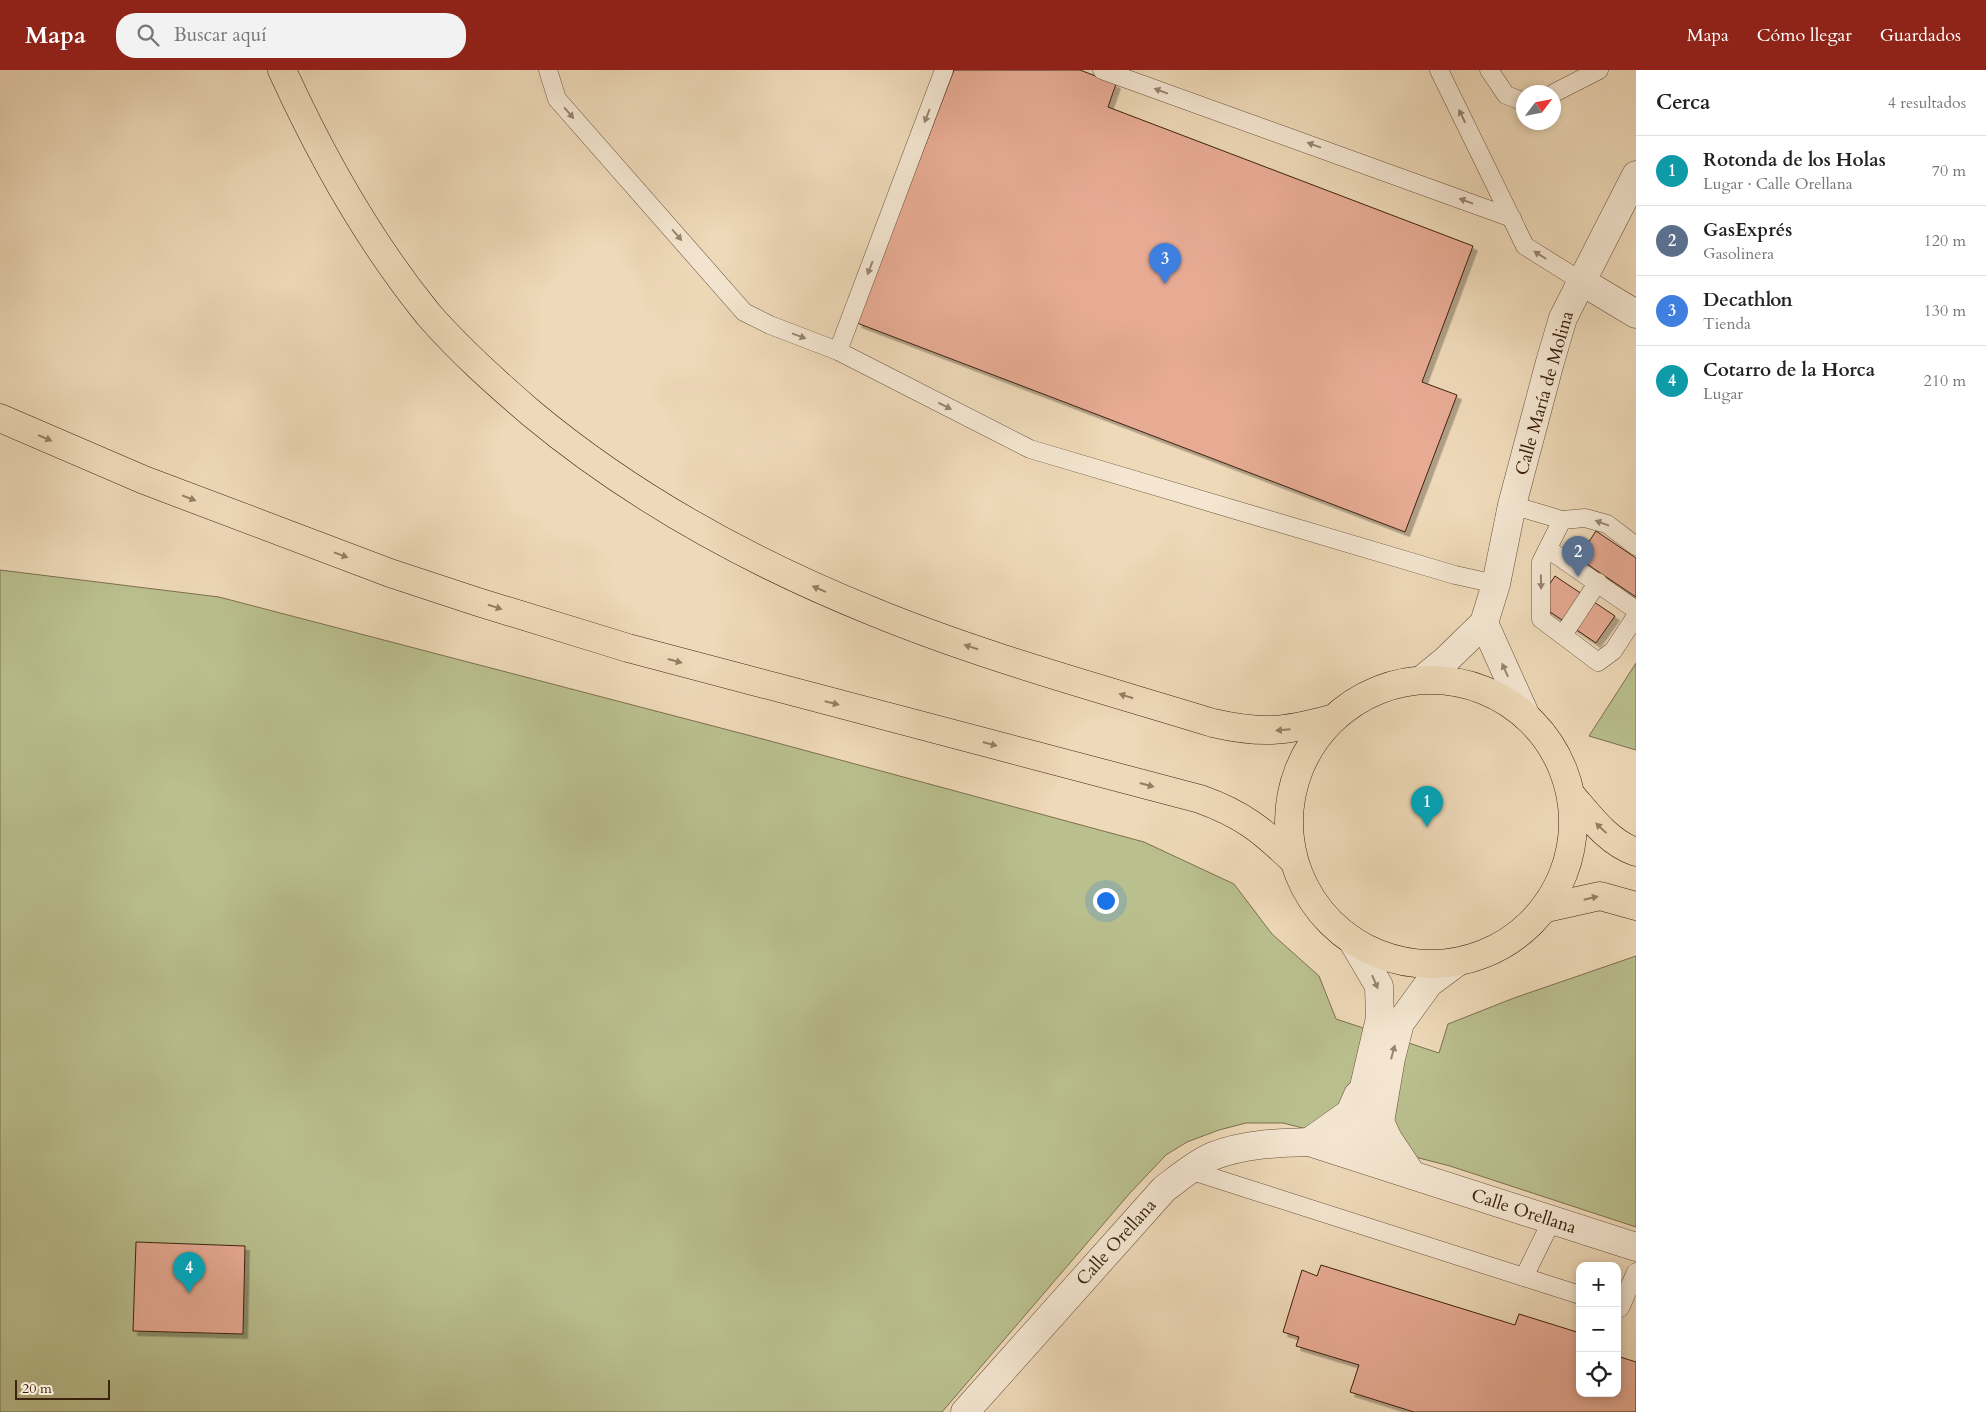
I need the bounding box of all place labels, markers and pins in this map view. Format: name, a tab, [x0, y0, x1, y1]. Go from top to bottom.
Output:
pin: 3	[1149, 243, 1181, 284]
pin: 2	[1562, 536, 1594, 577]
pin: 1	[1411, 786, 1443, 827]
pin: 4	[173, 1252, 205, 1293]

